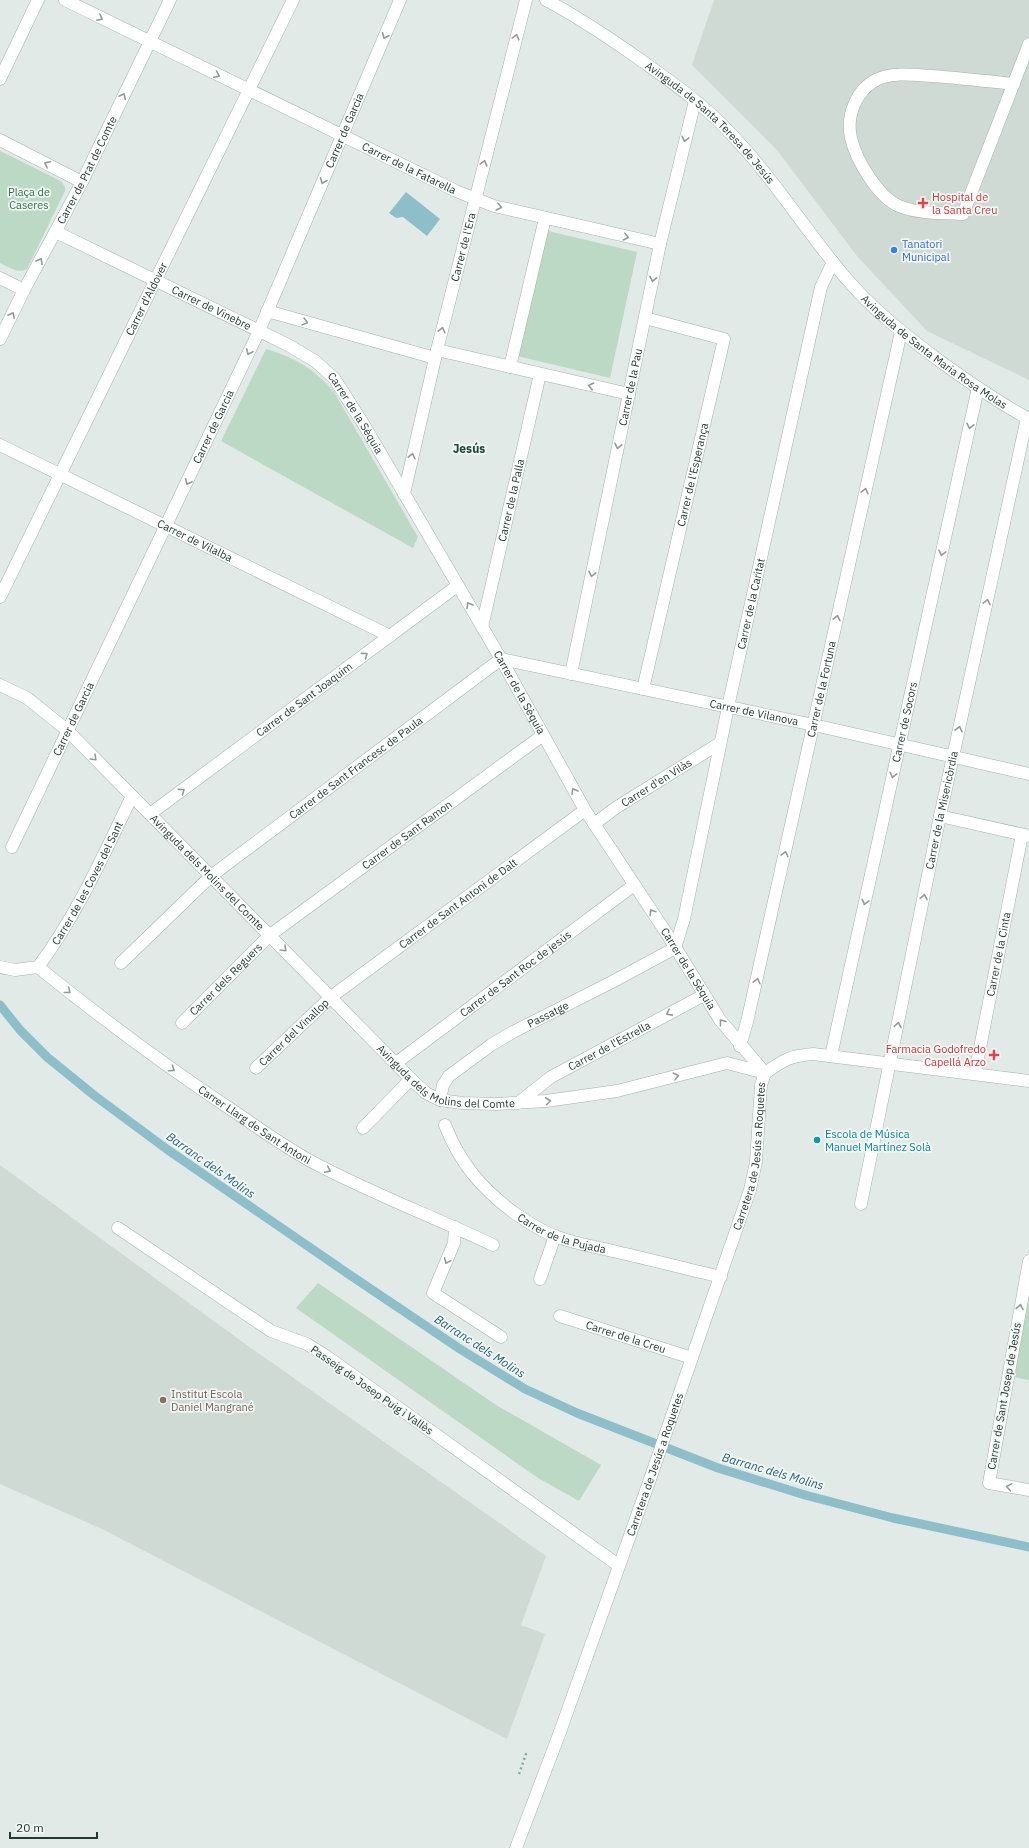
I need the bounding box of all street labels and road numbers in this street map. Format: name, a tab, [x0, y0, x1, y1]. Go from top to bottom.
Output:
street label: Avinguda de Santa Teresa de Jesús	[642, 58, 778, 187]
street label: Carrer de Garcia	[322, 91, 367, 170]
street label: Carrer de Prat de Comte	[54, 114, 120, 226]
street label: Carrer de la Fatarella	[360, 139, 459, 197]
street label: Carrer de l'Era	[448, 211, 479, 283]
street label: Carrer d'Aldover	[122, 260, 170, 338]
street label: Carrer de Vinebre	[170, 282, 254, 333]
street label: Avinguda de Santa Maria Rosa Molas	[858, 292, 1010, 412]
street label: Carrer de la Pau	[616, 347, 645, 427]
street label: Carrer de la Sèquia	[325, 369, 386, 456]
street label: Carrer de Garcia	[190, 387, 237, 466]
street label: Carrer de l'Esperança	[674, 421, 711, 528]
street label: Carrer de la Palla	[495, 458, 527, 543]
street label: Carrer de Vilalba	[155, 516, 235, 565]
street label: Carrer de la Caritat	[734, 557, 768, 651]
street label: Carrer de la Fortuna	[804, 640, 839, 739]
street label: Carrer de la Sèquia	[491, 648, 549, 737]
street label: Carrer de Sant Joaquim	[253, 659, 355, 740]
street label: Carrer de Garcia	[50, 680, 97, 758]
street label: Carrer de Socors	[889, 680, 920, 764]
street label: Carrer de Vilanova	[708, 696, 800, 729]
street label: Carrer de Sant Francesc de Paula	[286, 713, 425, 822]
street label: Carrer de la Misericòrdia	[922, 750, 961, 871]
street label: Carrer d'en Vilàs	[618, 755, 694, 810]
street label: Carrer de Sant Ramon	[359, 797, 455, 872]
street label: Avinguda dels Molins del Comte	[147, 811, 267, 933]
street label: Carrer de les Coves del Sant	[48, 819, 126, 948]
street label: Carrer de Sant Antoni de Dalt	[396, 855, 520, 952]
street label: Carrer de la Cinta	[983, 911, 1014, 998]
street label: Carrer de la Sèquia	[658, 925, 719, 1012]
street label: Carrer de Sant Roc de jesús	[457, 928, 574, 1020]
street label: Carrer dels Reguers	[187, 940, 265, 1018]
street label: Carrer del Vinallop	[256, 996, 332, 1069]
street label: Passatge	[525, 998, 571, 1031]
street label: Carrer de l'Estrella	[565, 1018, 653, 1074]
street label: Avinguda dels Molins del Comte	[374, 1041, 515, 1111]
street label: Carretera de Jesús a Roquetes	[730, 1080, 769, 1232]
street label: Carrer Llarg de Sant Antoni	[195, 1082, 313, 1167]
street label: Carrer de la Pujada	[515, 1210, 607, 1256]
street label: Carrer de la Creu	[584, 1318, 667, 1356]
street label: Carrer de Sant Josep de Jesús	[984, 1321, 1024, 1471]
street label: Passeig de Josep Puig i Vallès	[308, 1342, 436, 1438]
street label: Carretera de Jesús a Roquetes	[623, 1391, 686, 1538]

